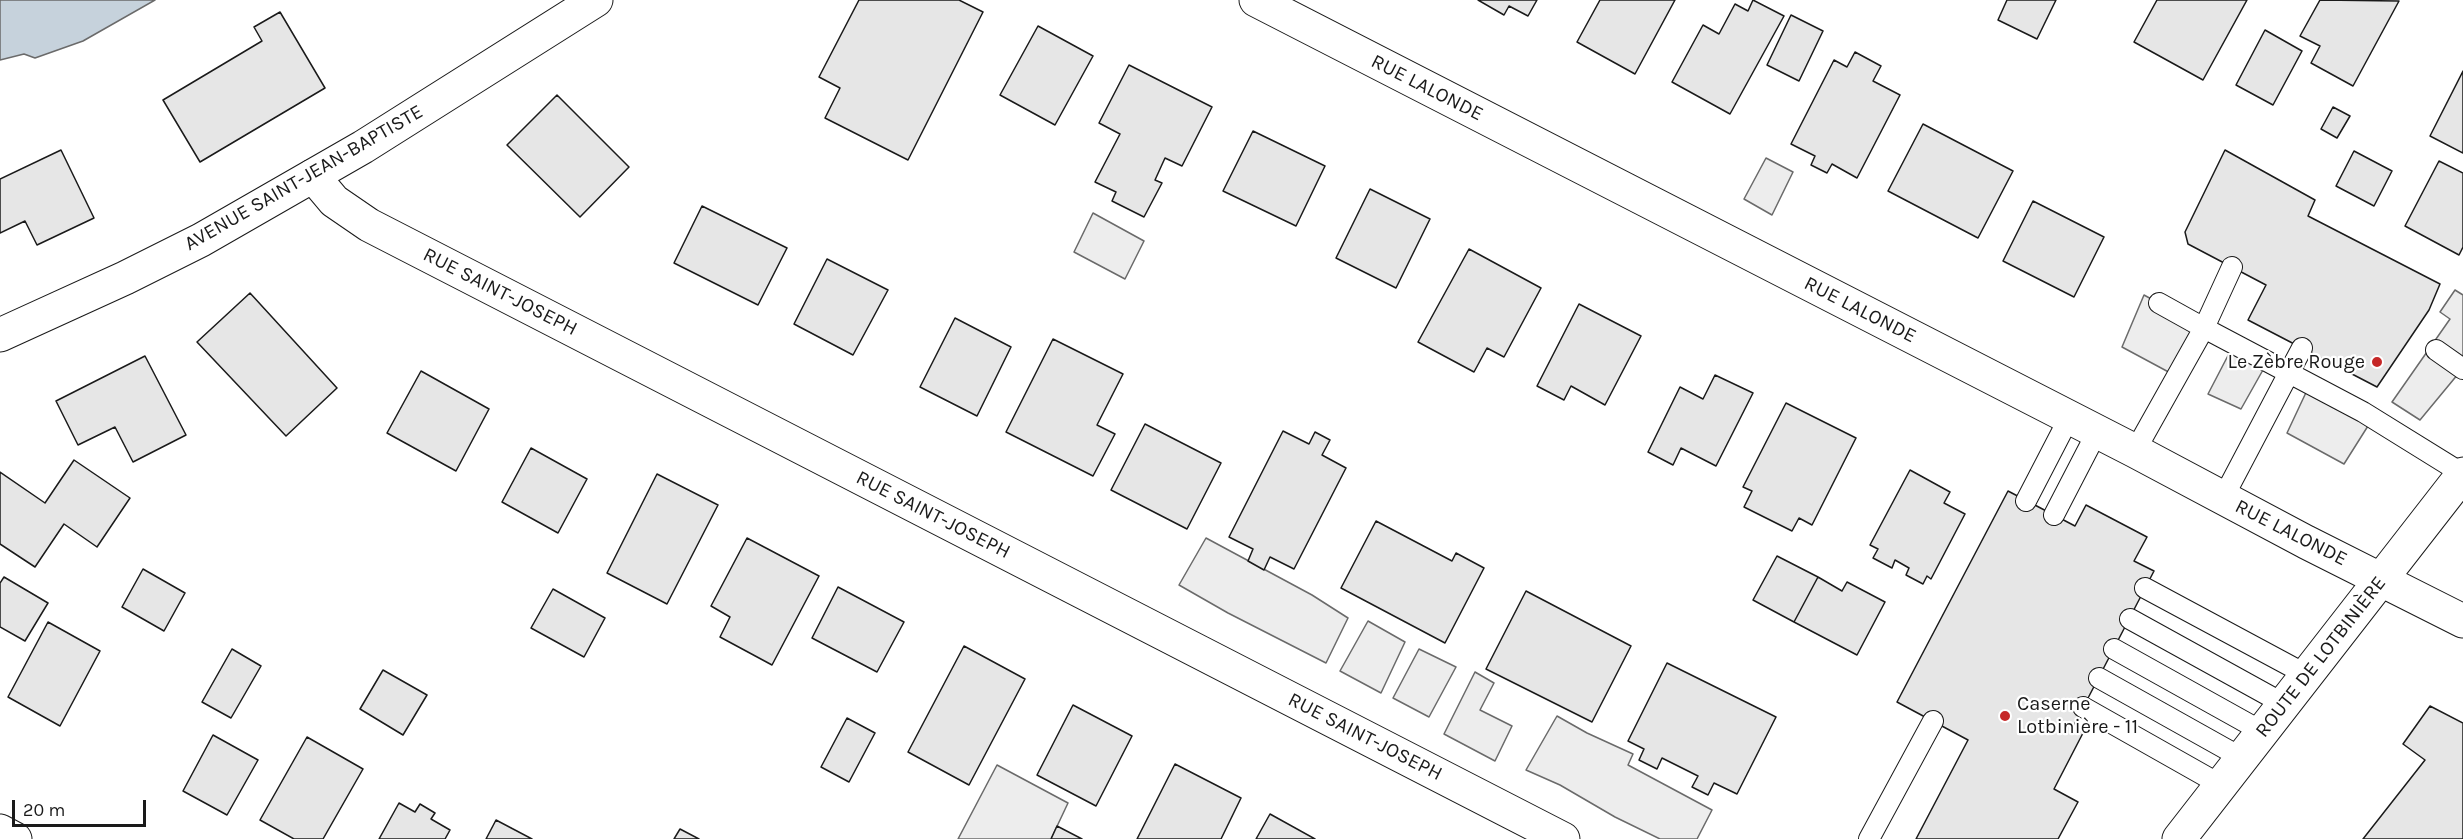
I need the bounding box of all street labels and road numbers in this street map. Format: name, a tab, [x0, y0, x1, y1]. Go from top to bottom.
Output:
street label: RUE LALONDE	[1367, 49, 1487, 127]
street label: AVENUE SAINT-JEAN-BAPTISTE	[180, 100, 428, 256]
street label: RUE SAINT-JOSEPH	[419, 243, 581, 341]
street label: RUE LALONDE	[1800, 271, 1920, 349]
street label: RUE SAINT-JOSEPH	[852, 466, 1014, 564]
street label: RUE LALONDE	[2231, 494, 2351, 572]
street label: ROUTE DE LOTBINIÈRE	[2251, 572, 2391, 742]
street label: RUE SAINT-JOSEPH	[1284, 688, 1446, 786]

